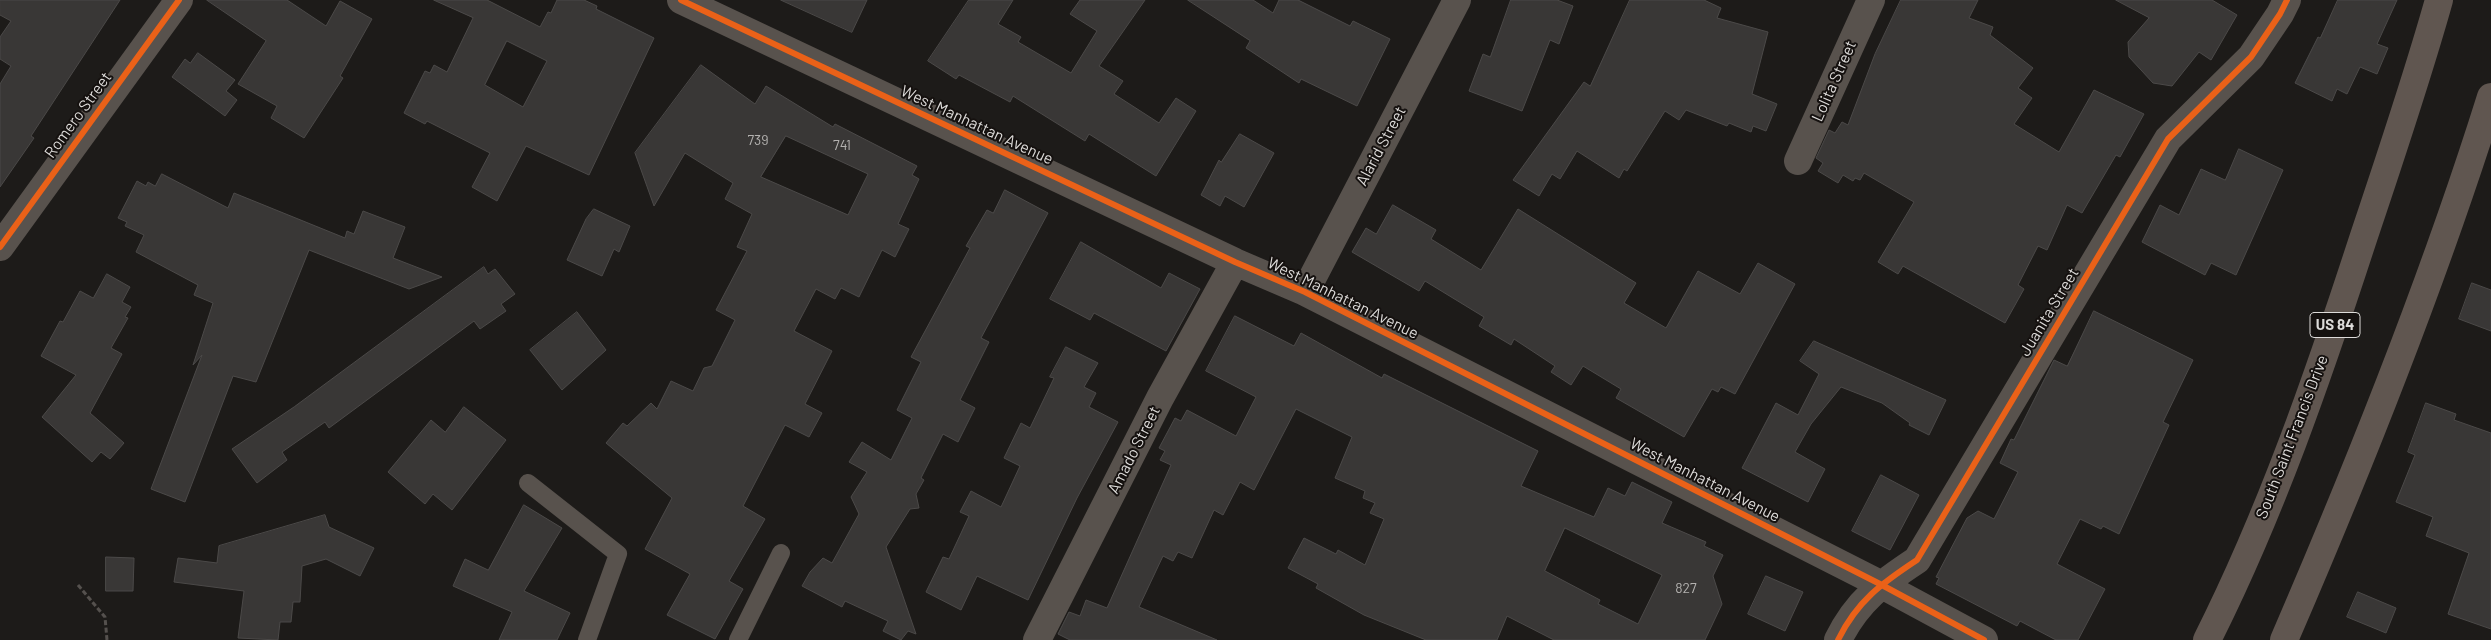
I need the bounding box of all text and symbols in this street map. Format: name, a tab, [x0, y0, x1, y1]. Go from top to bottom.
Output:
street label: Lolita Street	[1808, 38, 1860, 124]
street label: Romero Street	[40, 68, 116, 162]
street label: West Manhattan Avenue	[898, 81, 1056, 169]
street label: Alarid Street	[1352, 103, 1410, 189]
house number: 739	[747, 132, 769, 148]
house number: 741	[833, 137, 851, 153]
street label: West Manhattan Avenue	[1264, 253, 1422, 343]
street label: Juanita Street	[2015, 264, 2083, 360]
road number: US 84	[2310, 312, 2360, 338]
street label: South Saint Francis Drive	[2252, 352, 2332, 522]
street label: Amado Street	[1104, 403, 1164, 497]
street label: West Manhattan Avenue	[1627, 434, 1783, 526]
house number: 827	[1675, 580, 1697, 596]

